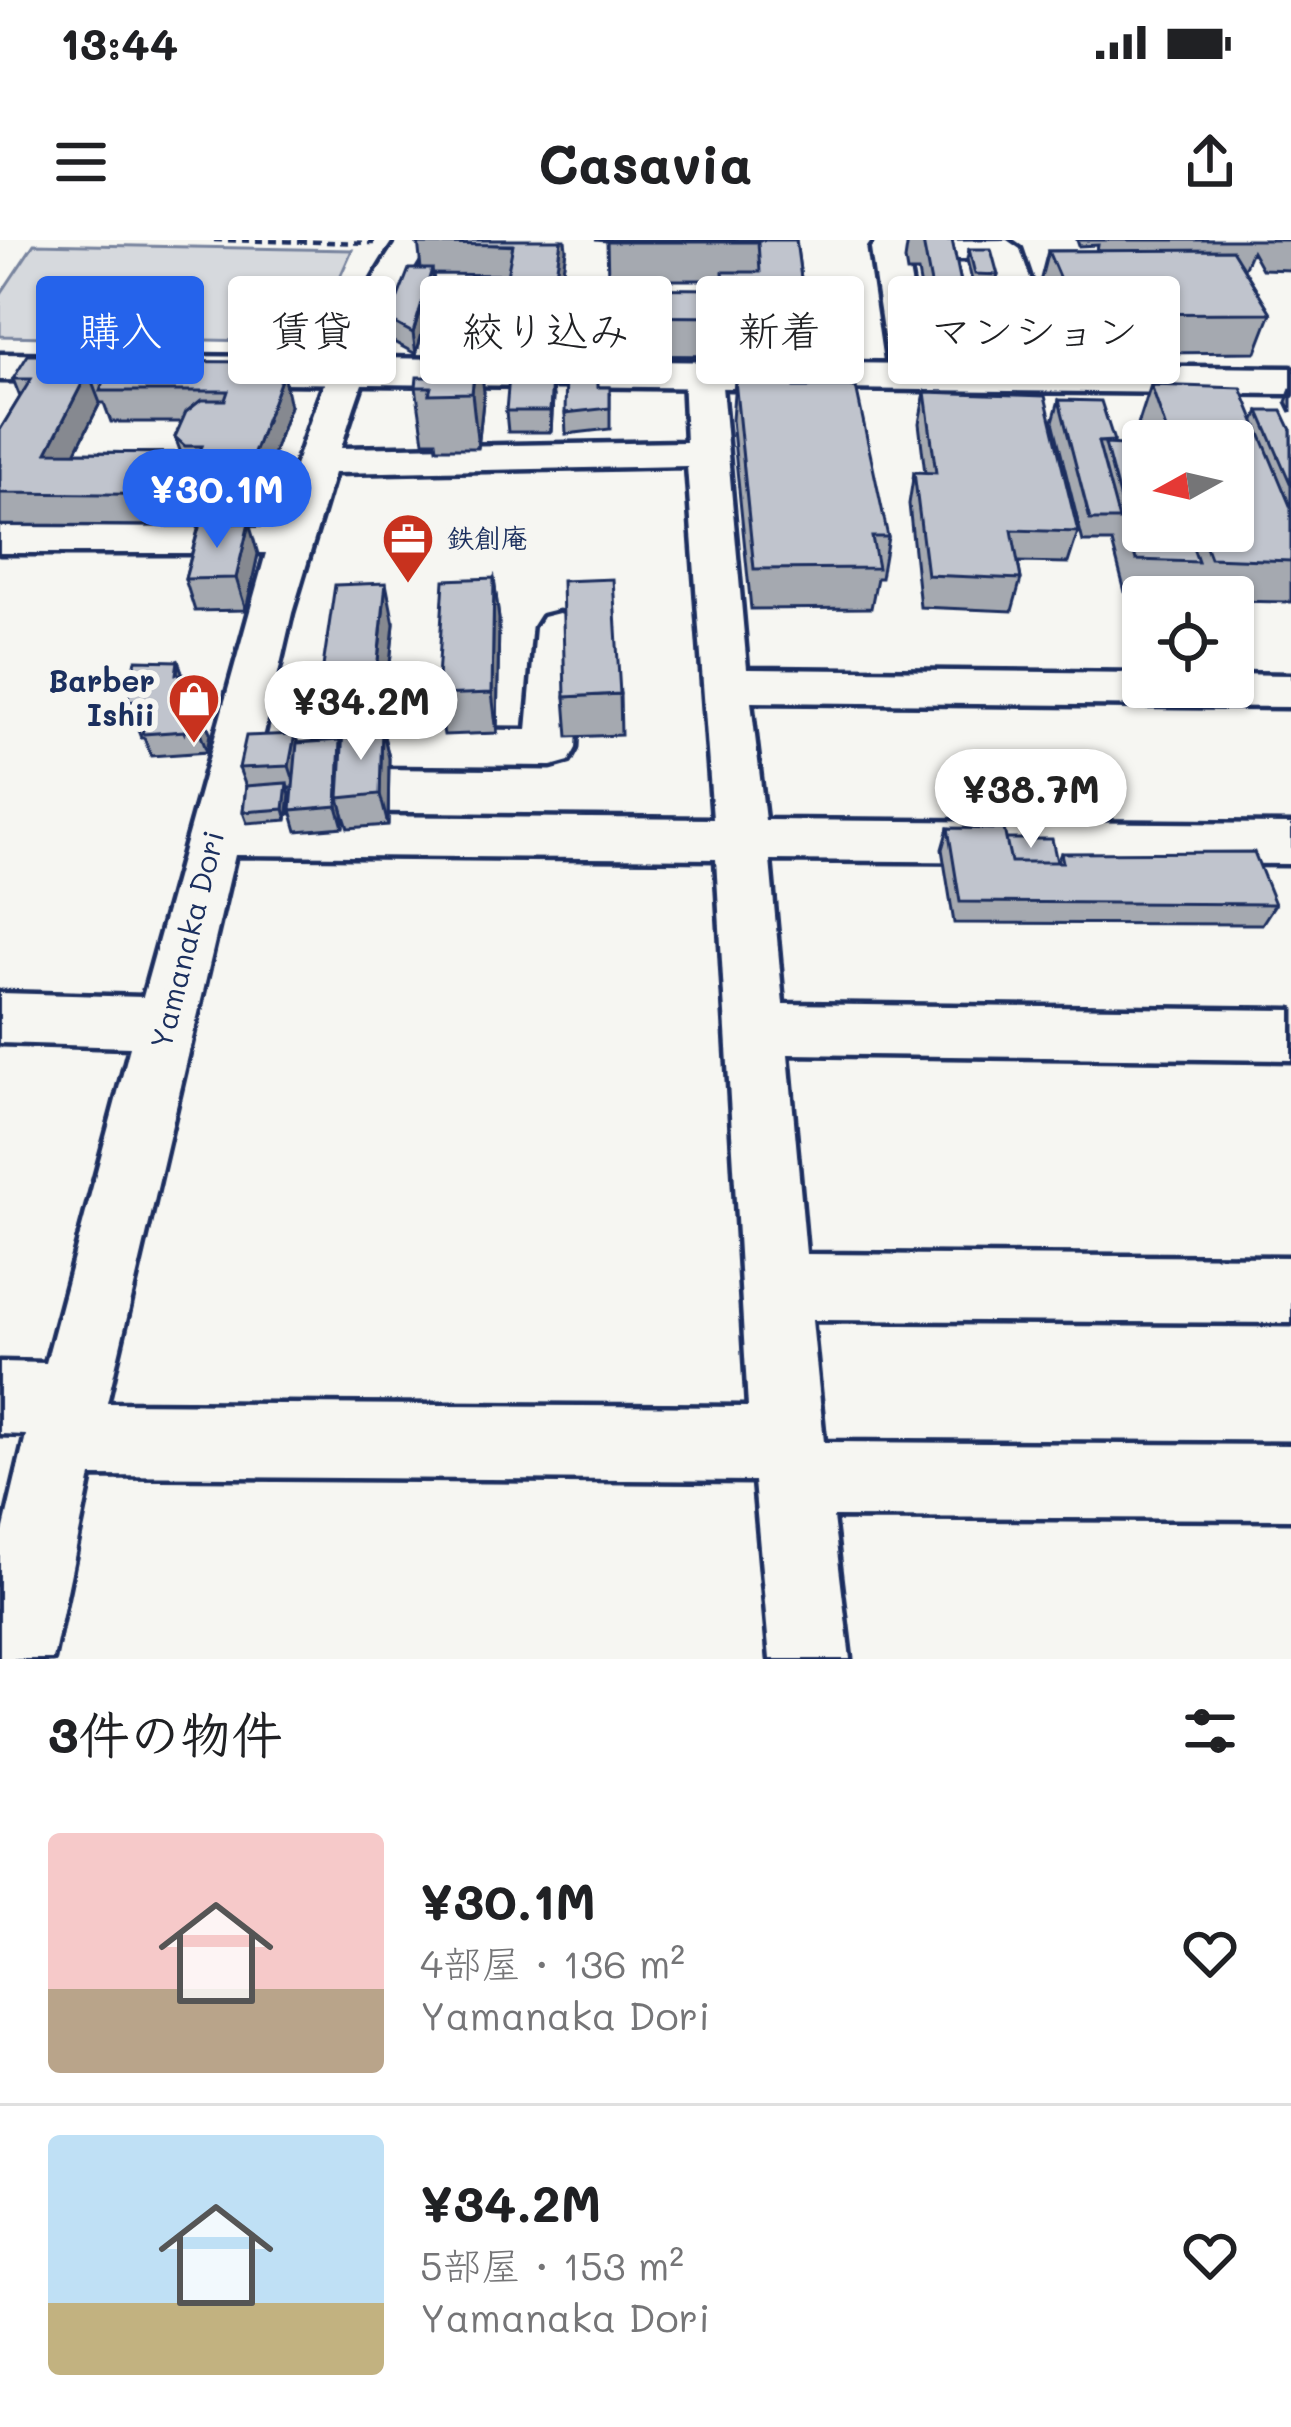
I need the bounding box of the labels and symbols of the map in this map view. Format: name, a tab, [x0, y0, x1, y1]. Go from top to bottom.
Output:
north arrow	[1122, 420, 1254, 552]
pin: ¥30.1M	[119, 449, 315, 551]
office icon: 鉄創庵	[380, 511, 436, 585]
place label: 鉄創庵	[447, 520, 528, 555]
place label: Barber Ishii	[48, 660, 155, 734]
pin: ¥34.2M	[263, 661, 459, 763]
shop icon: Barber Ishii	[166, 671, 222, 745]
pin: ¥38.7M	[933, 749, 1129, 851]
street label: Yamanaka Dori	[140, 826, 232, 1053]

